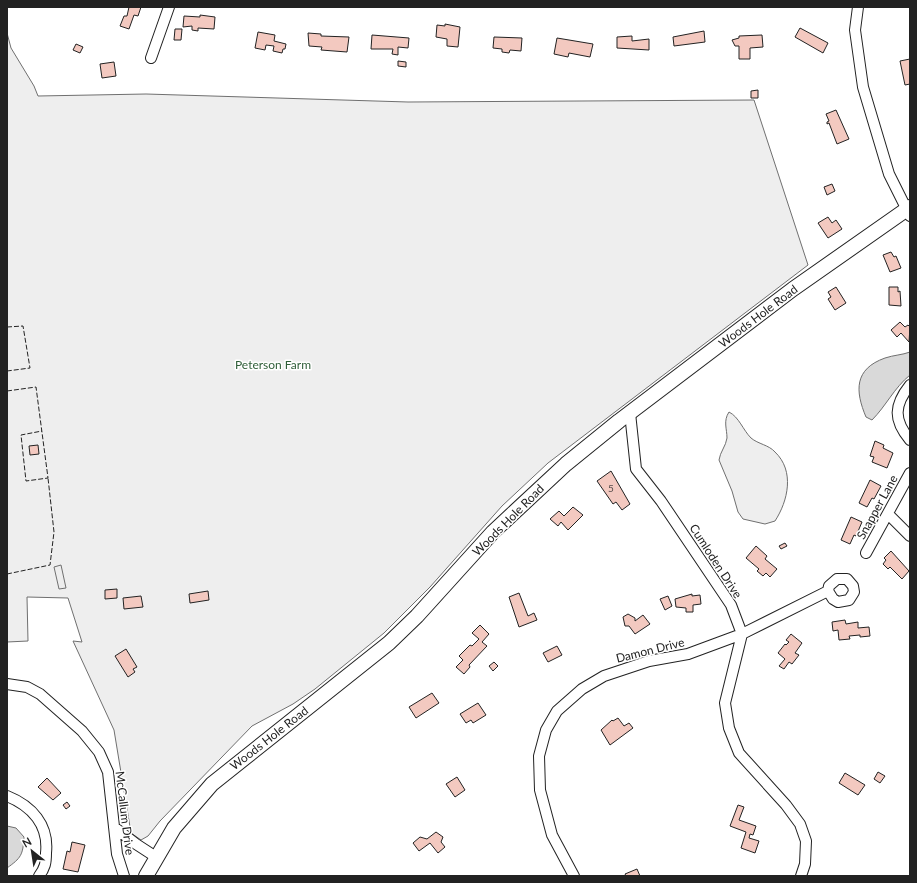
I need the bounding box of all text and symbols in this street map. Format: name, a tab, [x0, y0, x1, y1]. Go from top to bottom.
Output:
street label: Woods Hole Road	[716, 281, 800, 351]
park label: Peterson Farm	[235, 357, 311, 372]
street label: Snapper Lane	[853, 472, 901, 542]
street label: Woods Hole Road	[469, 481, 547, 559]
house number: 5	[608, 482, 614, 494]
street label: Cumloden Drive	[686, 521, 746, 601]
street label: Damon Drive	[614, 634, 686, 666]
street label: Woods Hole Road	[227, 703, 311, 773]
street label: McCallum Drive	[112, 770, 138, 856]
north arrow	[12, 831, 52, 871]
text: N	[20, 834, 34, 850]

